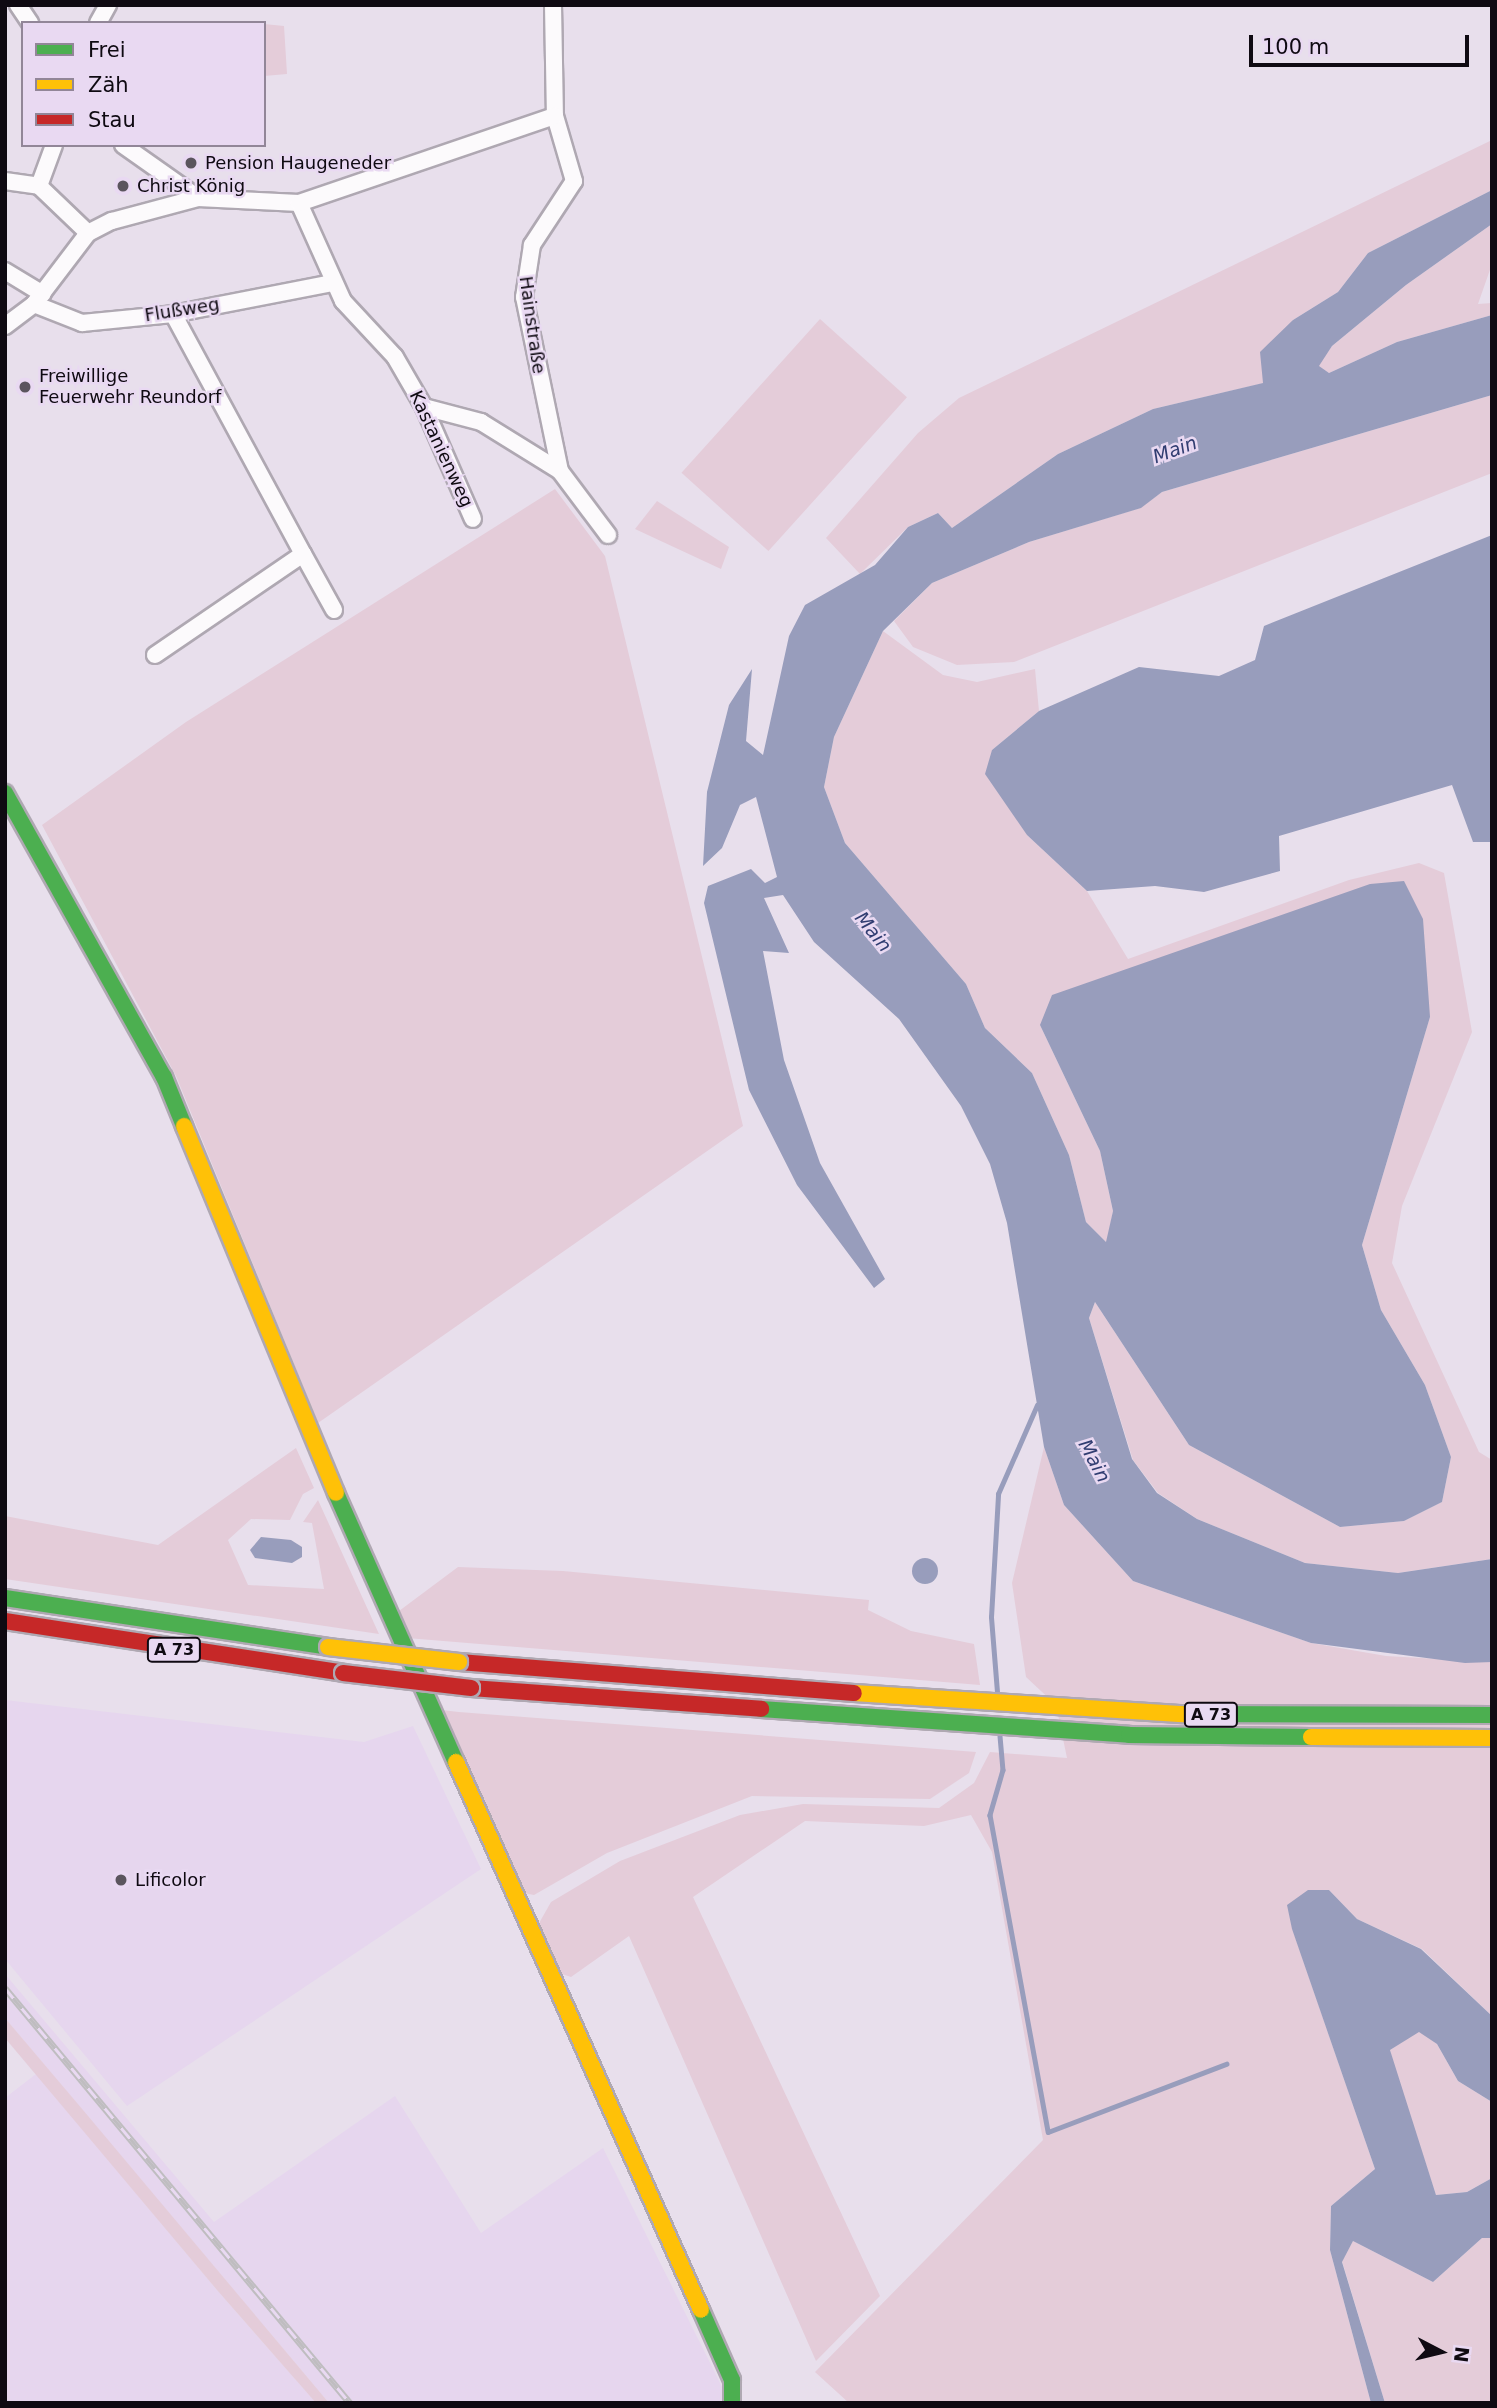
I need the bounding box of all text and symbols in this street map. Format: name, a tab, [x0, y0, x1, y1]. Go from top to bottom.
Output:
legend	[21, 21, 266, 147]
scale bar	[1252, 21, 1472, 65]
text: 100 m	[1262, 35, 1329, 59]
text: Frei	[88, 38, 125, 62]
text: Zäh	[88, 73, 129, 97]
text: Stau	[88, 108, 136, 132]
place label: Pension Haugeneder	[205, 152, 391, 174]
marker: Pension Haugeneder	[183, 155, 199, 171]
place label: Christ König	[137, 175, 245, 197]
marker: Christ König	[115, 178, 131, 194]
street label: Hainstraße	[514, 275, 550, 375]
street label: Flußweg	[143, 293, 221, 327]
place label: Freiwillige Feuerwehr Reundorf	[39, 366, 221, 408]
marker: Freiwillige Feuerwehr Reundorf	[17, 379, 33, 395]
street label: Kastanienweg	[405, 387, 477, 511]
water label: Main	[1150, 432, 1200, 468]
water label: Main	[850, 907, 896, 957]
water label: Main	[1073, 1436, 1115, 1486]
road number: A 73	[146, 1638, 202, 1662]
road number: A 73	[1183, 1702, 1239, 1728]
place label: Lificolor	[135, 1869, 206, 1891]
marker: Lificolor	[113, 1872, 129, 1888]
north arrow	[1406, 2317, 1476, 2387]
text: N	[1450, 2345, 1474, 2364]

